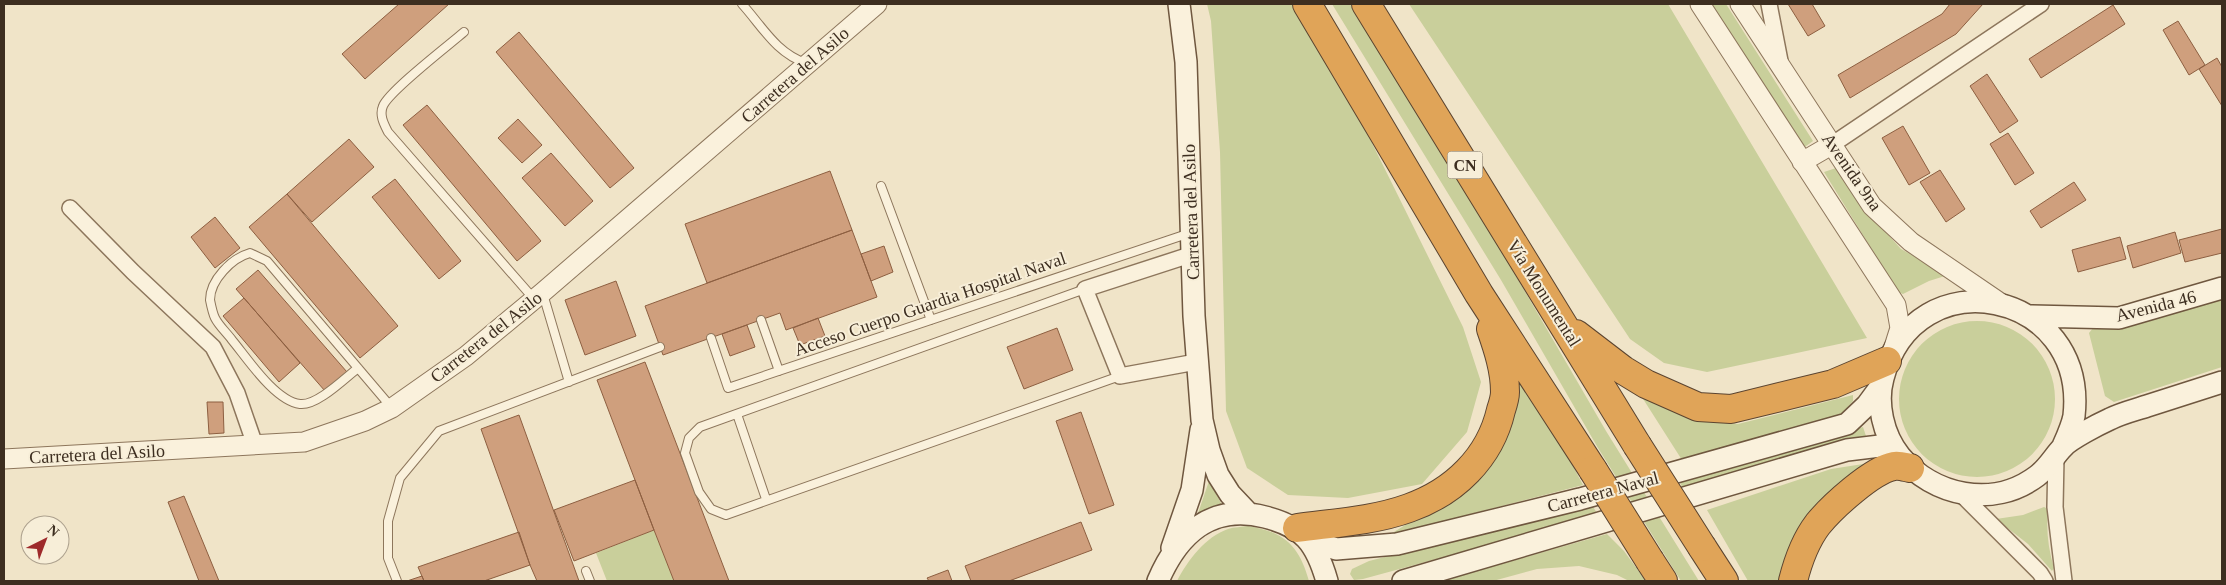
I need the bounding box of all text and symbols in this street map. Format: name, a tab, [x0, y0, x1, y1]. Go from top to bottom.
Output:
street label: Carretera del Asilo	[737, 23, 853, 127]
street label: Avenida 9na	[1818, 129, 1886, 215]
street label: Carretera del Asilo	[1179, 144, 1203, 280]
road number: CN	[1448, 152, 1482, 178]
street label: Vía Monumental	[1503, 236, 1585, 350]
street label: Acceso Cuerpo Guardia Hospital Naval	[792, 248, 1068, 360]
street label: Avenida 46	[2114, 286, 2198, 326]
street label: Carretera del Asilo	[426, 287, 546, 387]
street label: Carretera del Asilo	[29, 440, 165, 468]
street label: Carretera Naval	[1545, 468, 1661, 516]
north arrow	[20, 515, 70, 565]
text: N	[45, 522, 62, 540]

